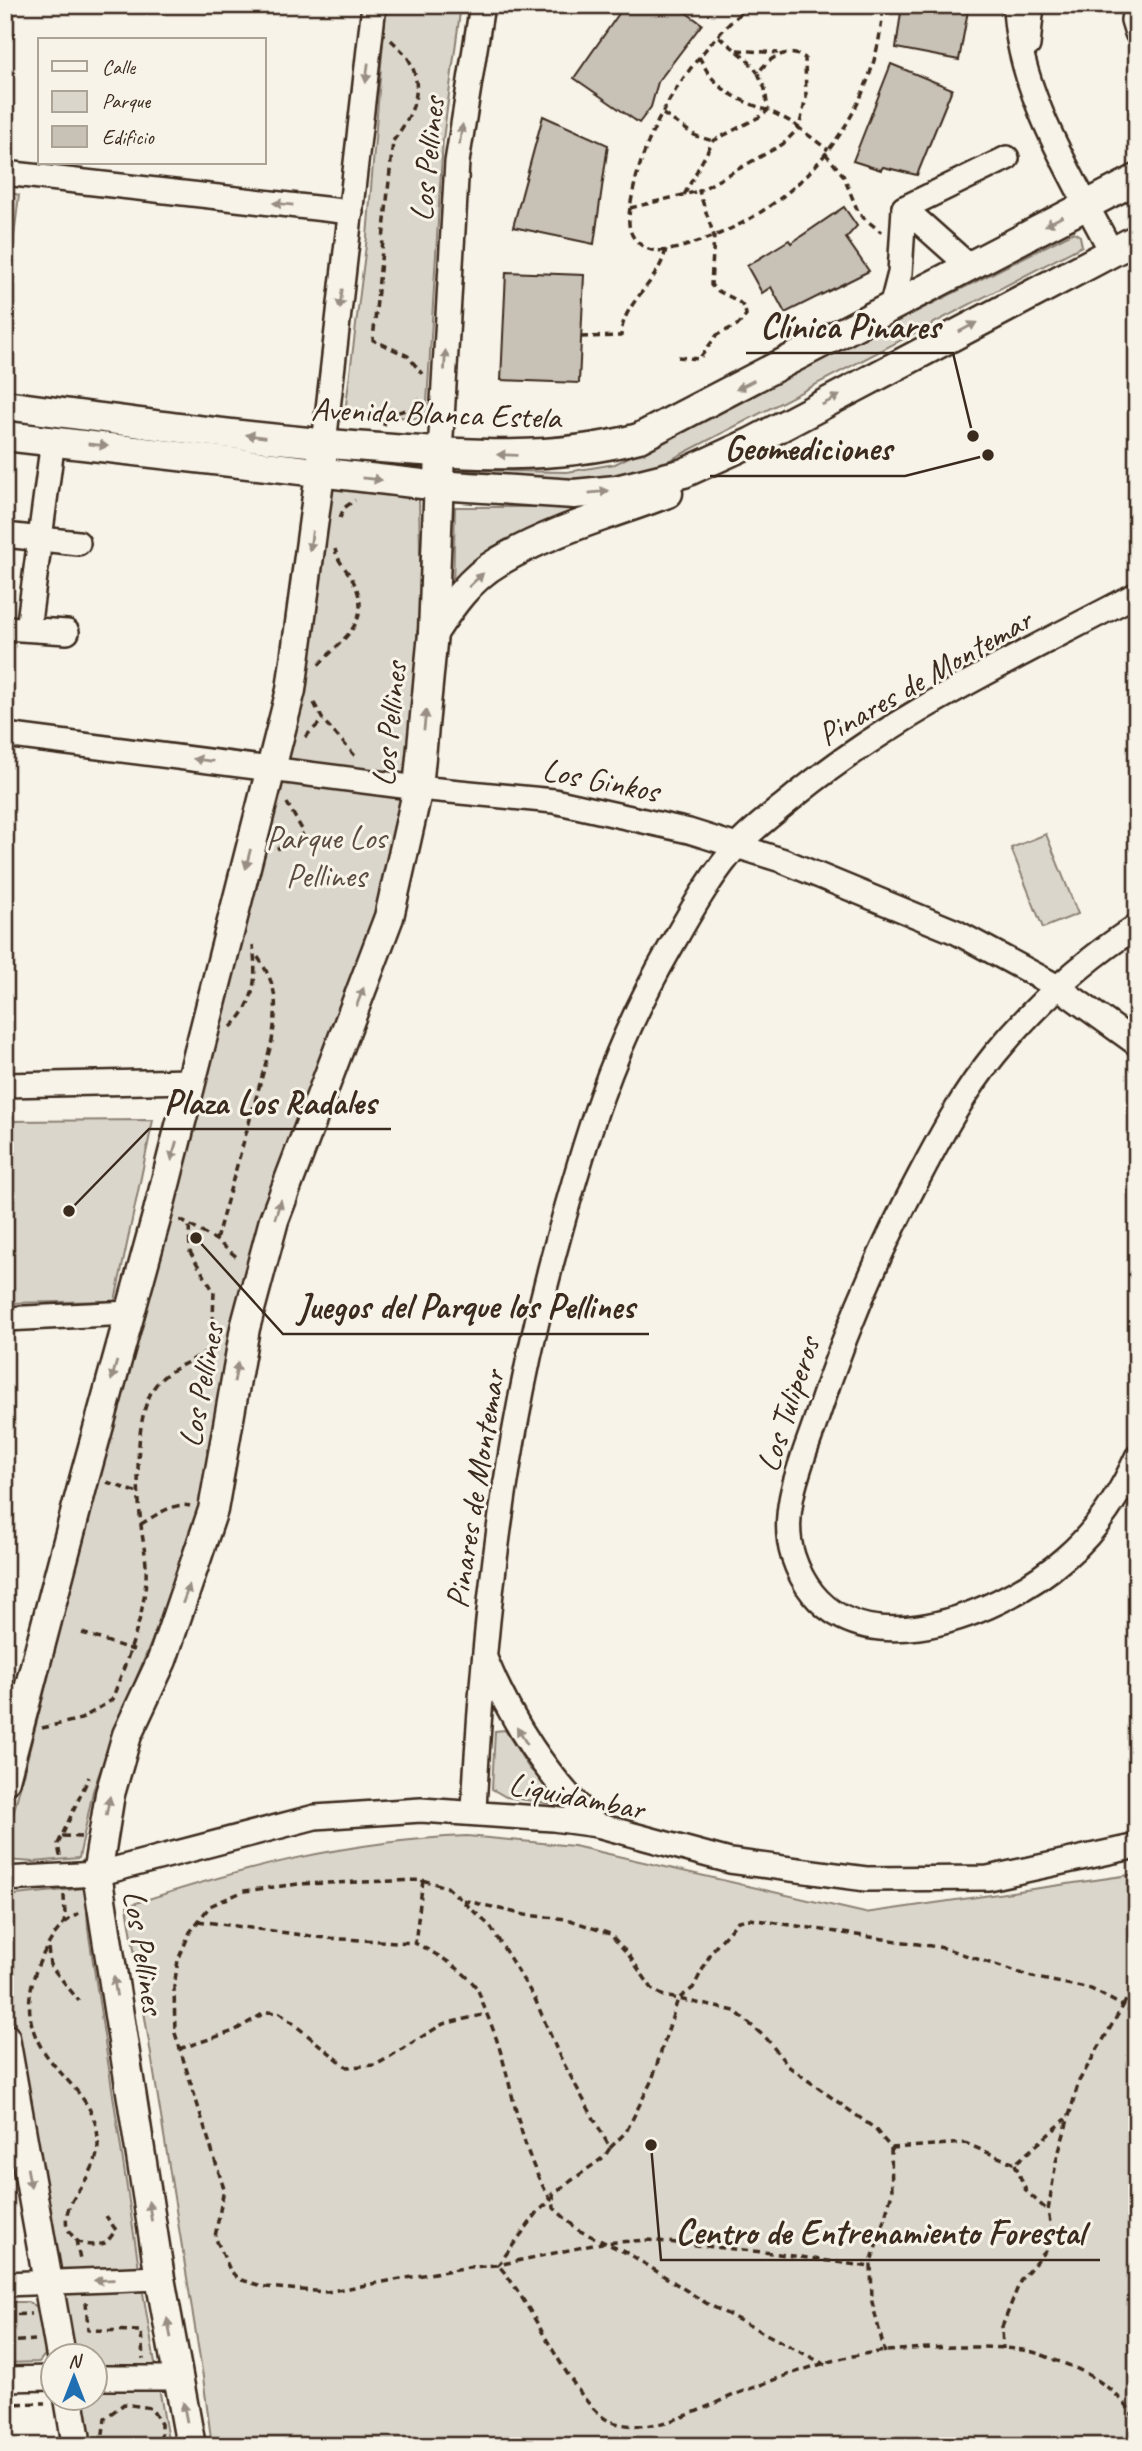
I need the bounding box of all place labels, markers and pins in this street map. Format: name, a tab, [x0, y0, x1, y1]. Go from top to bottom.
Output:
callout: Clínica Pinares	[746, 297, 953, 353]
callout: Geomediciones	[710, 420, 905, 476]
callout: Plaza Los Radales	[149, 1073, 391, 1129]
callout: Juegos del Parque los Pellines	[283, 1278, 649, 1334]
callout: Centro de Entrenamiento Forestal	[661, 2204, 1100, 2260]

